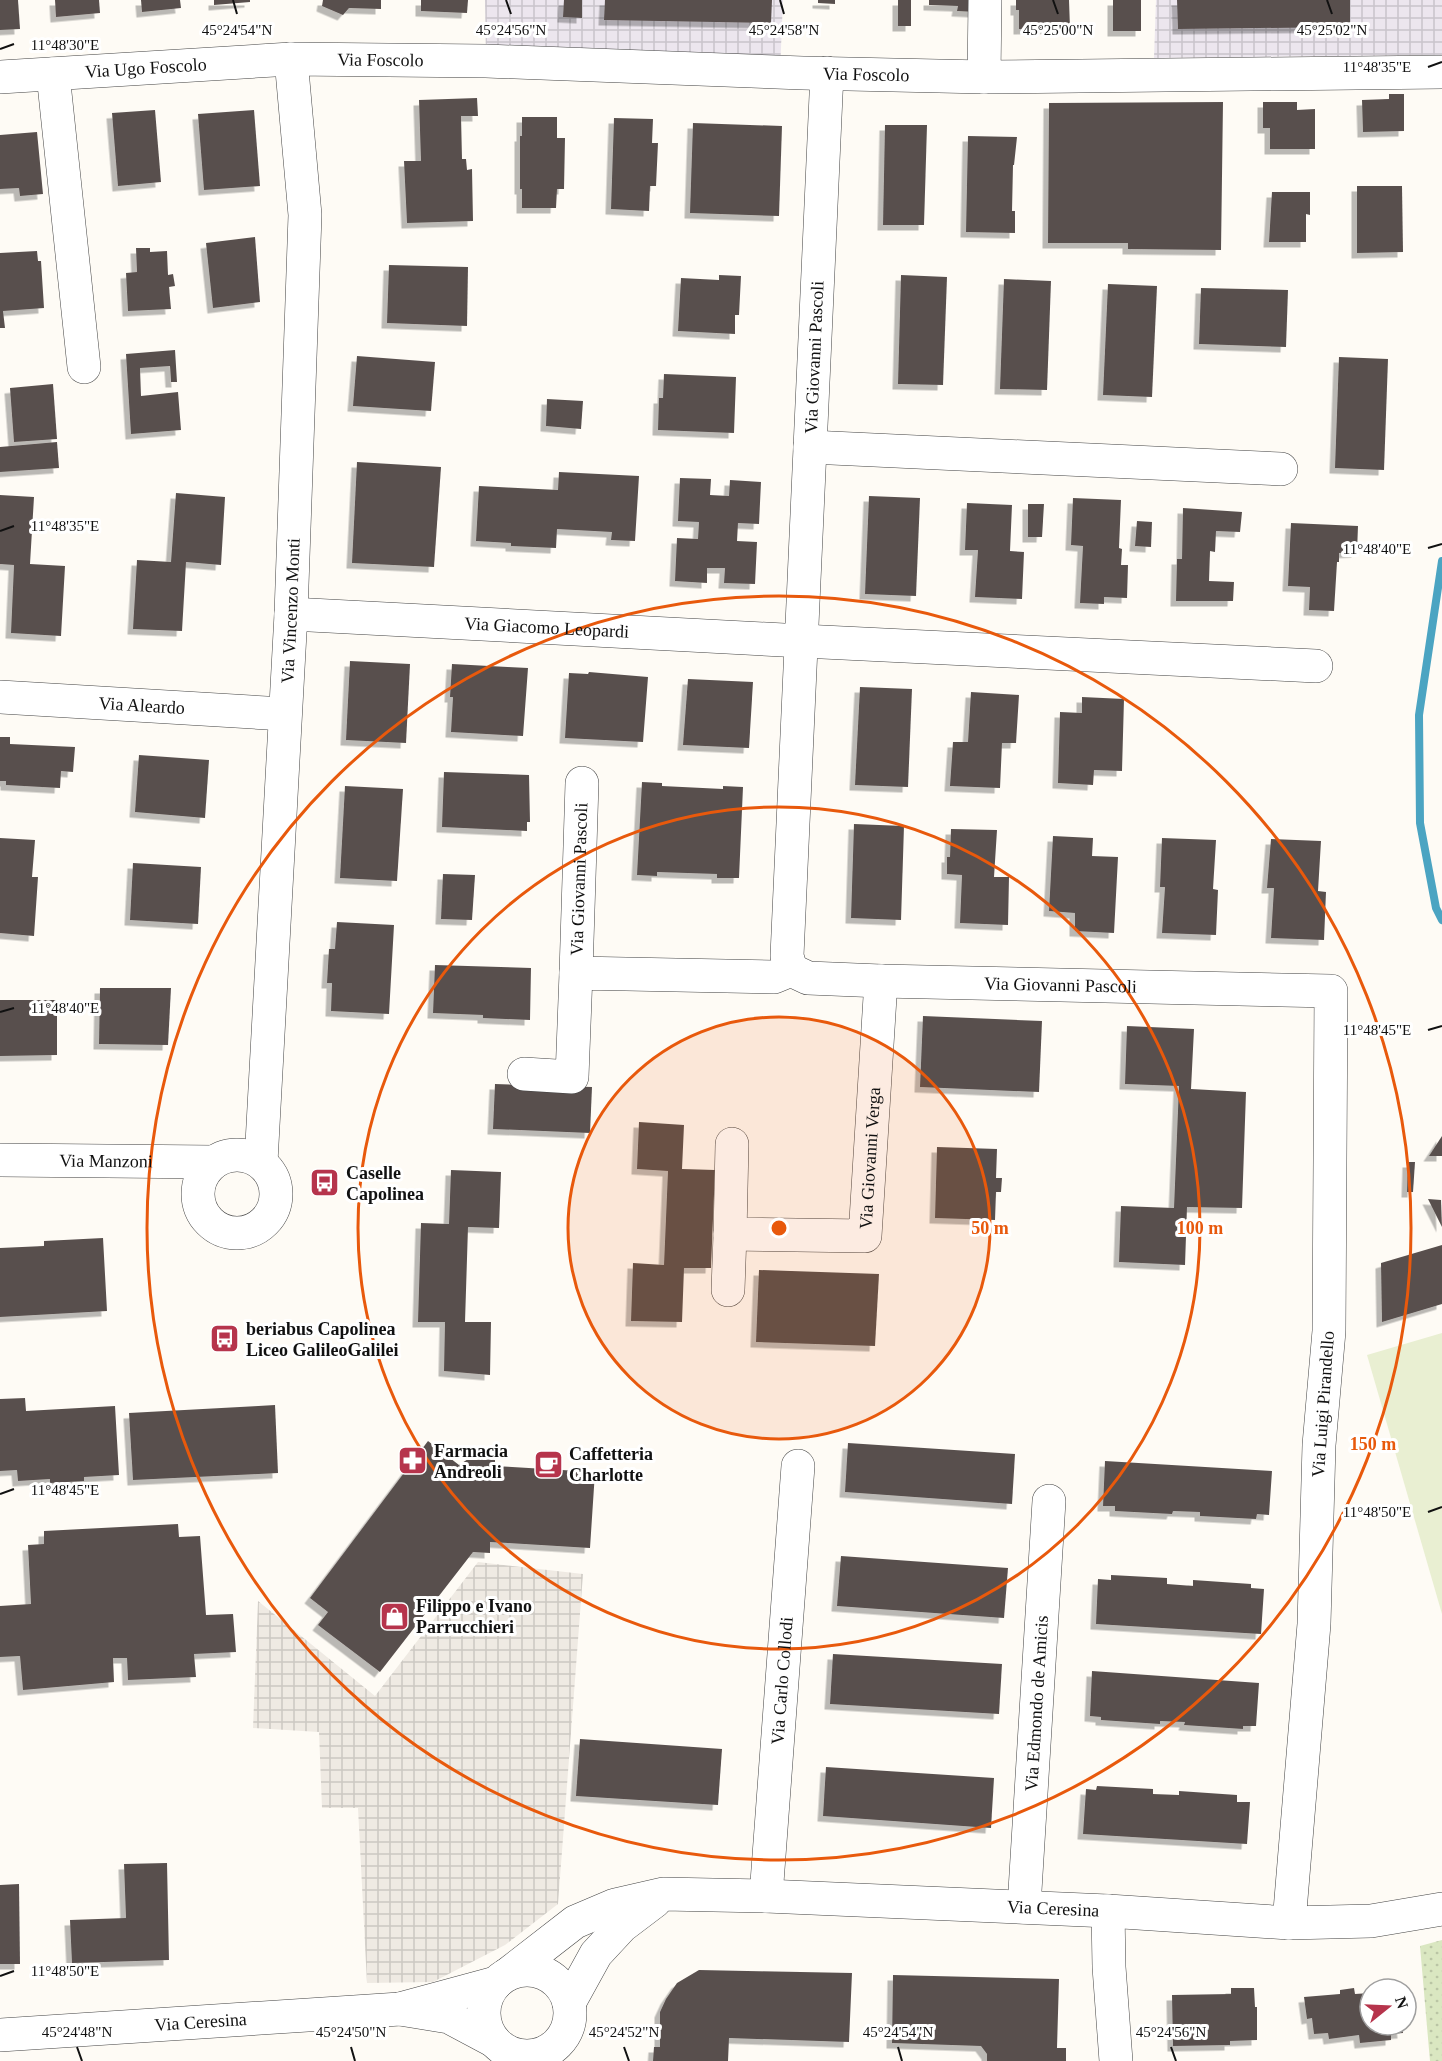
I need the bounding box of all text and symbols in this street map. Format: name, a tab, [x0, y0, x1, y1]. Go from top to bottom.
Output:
text: 45°24'54"N	[202, 22, 272, 38]
text: 45°24'56"N	[476, 22, 546, 38]
text: 45°24'58"N	[749, 22, 819, 38]
text: 45°25'00"N	[1023, 22, 1093, 38]
text: 45°25'02"N	[1297, 22, 1367, 38]
text: 11°48'30"E	[31, 37, 99, 53]
street label: Via Foscolo	[337, 49, 424, 70]
street label: Via Ugo Foscolo	[84, 54, 207, 82]
text: 11°48'35"E	[1343, 59, 1411, 75]
street label: Via Foscolo	[823, 63, 910, 85]
street label: Via Giovanni Pascoli	[801, 280, 828, 434]
text: 11°48'35"E	[31, 518, 99, 534]
street label: Via Vincenzo Monti	[277, 538, 304, 684]
text: 11°48'40"E	[1343, 541, 1411, 557]
street label: Via Giacomo Leopardi	[464, 613, 630, 642]
street label: Via Aleardo	[98, 693, 186, 718]
street label: Via Giovanni Pascoli	[567, 802, 591, 956]
street label: Via Giovanni Pascoli	[984, 973, 1137, 997]
text: 11°48'40"E	[31, 1000, 99, 1016]
text: 11°48'45"E	[1343, 1022, 1411, 1038]
street label: Via Giovanni Verga	[855, 1087, 884, 1230]
street label: Via Manzoni	[59, 1151, 153, 1171]
place label: Caselle Capolinea	[346, 1163, 424, 1204]
bus stop icon: Caselle Capolinea	[309, 1167, 341, 1199]
centre of rings	[769, 1218, 789, 1238]
text: 50 m	[971, 1218, 1009, 1238]
text: 100 m	[1177, 1218, 1223, 1238]
place label: beriabus Capolinea Liceo GalileoGalilei	[246, 1319, 398, 1360]
bus stop icon: beriabus Capolinea Liceo GalileoGalilei	[209, 1323, 241, 1355]
street label: Via Luigi Pirandello	[1308, 1330, 1338, 1478]
text: 150 m	[1350, 1434, 1396, 1454]
place label: Farmacia Andreoli	[434, 1441, 508, 1482]
place label: Caffetteria Charlotte	[569, 1444, 653, 1485]
pharmacy icon: Farmacia Andreoli	[397, 1445, 429, 1477]
cafe icon: Caffetteria Charlotte	[532, 1448, 564, 1480]
text: 11°48'45"E	[31, 1482, 99, 1498]
text: 11°48'50"E	[1343, 1504, 1411, 1520]
place label: Filippo e Ivano Parrucchieri	[416, 1596, 532, 1637]
shop icon: Filippo e Ivano Parrucchieri	[379, 1600, 411, 1632]
street label: Via Edmondo de Amicis	[1021, 1615, 1052, 1792]
street label: Via Carlo Collodi	[767, 1616, 797, 1745]
street label: Via Ceresina	[1007, 1897, 1100, 1921]
text: 11°48'50"E	[31, 1963, 99, 1979]
north arrow	[1358, 1977, 1418, 2037]
text: N	[1392, 1994, 1412, 2011]
street label: Via Ceresina	[154, 2009, 247, 2035]
text: 45°24'48"N	[42, 2024, 112, 2040]
text: 45°24'50"N	[316, 2024, 386, 2040]
text: 45°24'52"N	[589, 2024, 659, 2040]
text: 45°24'54"N	[863, 2024, 933, 2040]
text: 45°24'56"N	[1136, 2024, 1206, 2040]

